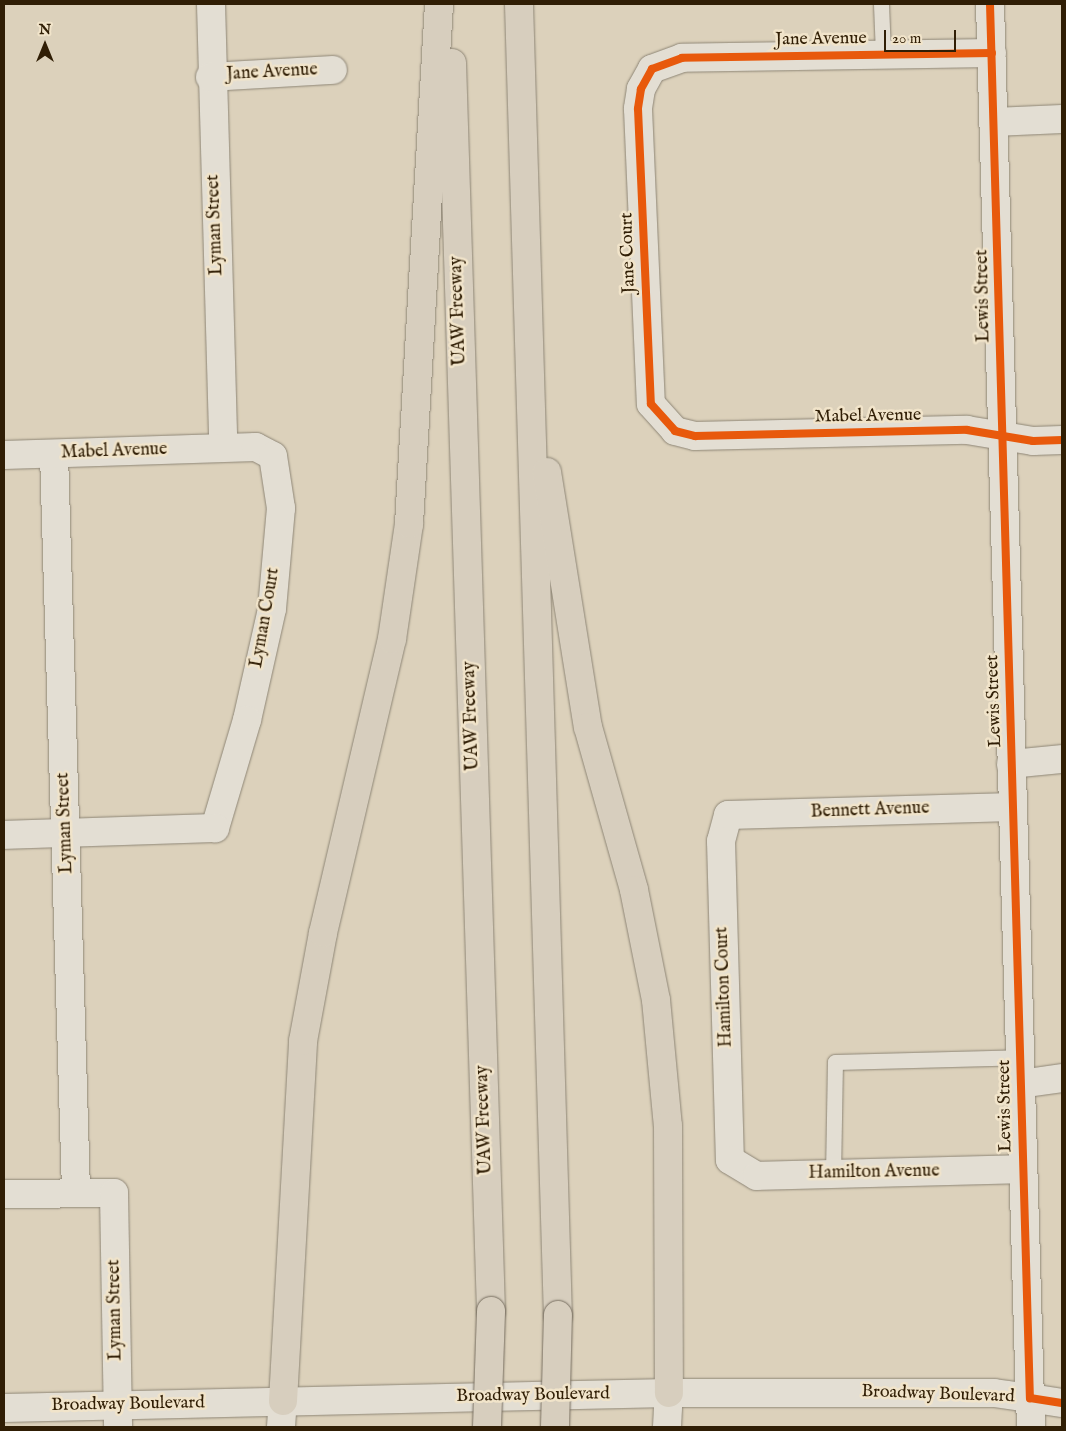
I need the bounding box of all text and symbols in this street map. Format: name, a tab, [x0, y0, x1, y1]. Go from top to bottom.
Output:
north arrow	[20, 20, 70, 70]
scale bar	[886, 20, 958, 52]
text: N	[39, 21, 51, 39]
street label: Jane Avenue	[775, 28, 867, 52]
text: 20 m	[892, 29, 921, 48]
street label: Jane Avenue	[226, 60, 318, 86]
street label: Lyman Street	[203, 174, 229, 276]
street label: Jane Court	[617, 212, 641, 294]
street label: Lewis Street	[972, 249, 996, 343]
street label: UAW Freeway	[446, 256, 472, 366]
street label: Mabel Avenue	[815, 405, 921, 429]
street label: Mabel Avenue	[60, 439, 168, 465]
street label: Lyman Court	[247, 566, 285, 670]
street label: Lewis Street	[983, 654, 1007, 748]
street label: UAW Freeway	[459, 661, 485, 771]
street label: Lyman Street	[53, 772, 79, 874]
street label: Bennett Avenue	[810, 798, 930, 824]
street label: Hamilton Court	[712, 926, 738, 1048]
street label: Lewis Street	[994, 1059, 1018, 1153]
street label: UAW Freeway	[472, 1065, 498, 1175]
street label: Hamilton Avenue	[808, 1161, 940, 1185]
street label: Lyman Street	[104, 1259, 128, 1361]
street label: Broadway Boulevard	[861, 1382, 1015, 1408]
street label: Broadway Boulevard	[456, 1384, 610, 1408]
street label: Broadway Boulevard	[51, 1393, 205, 1417]

